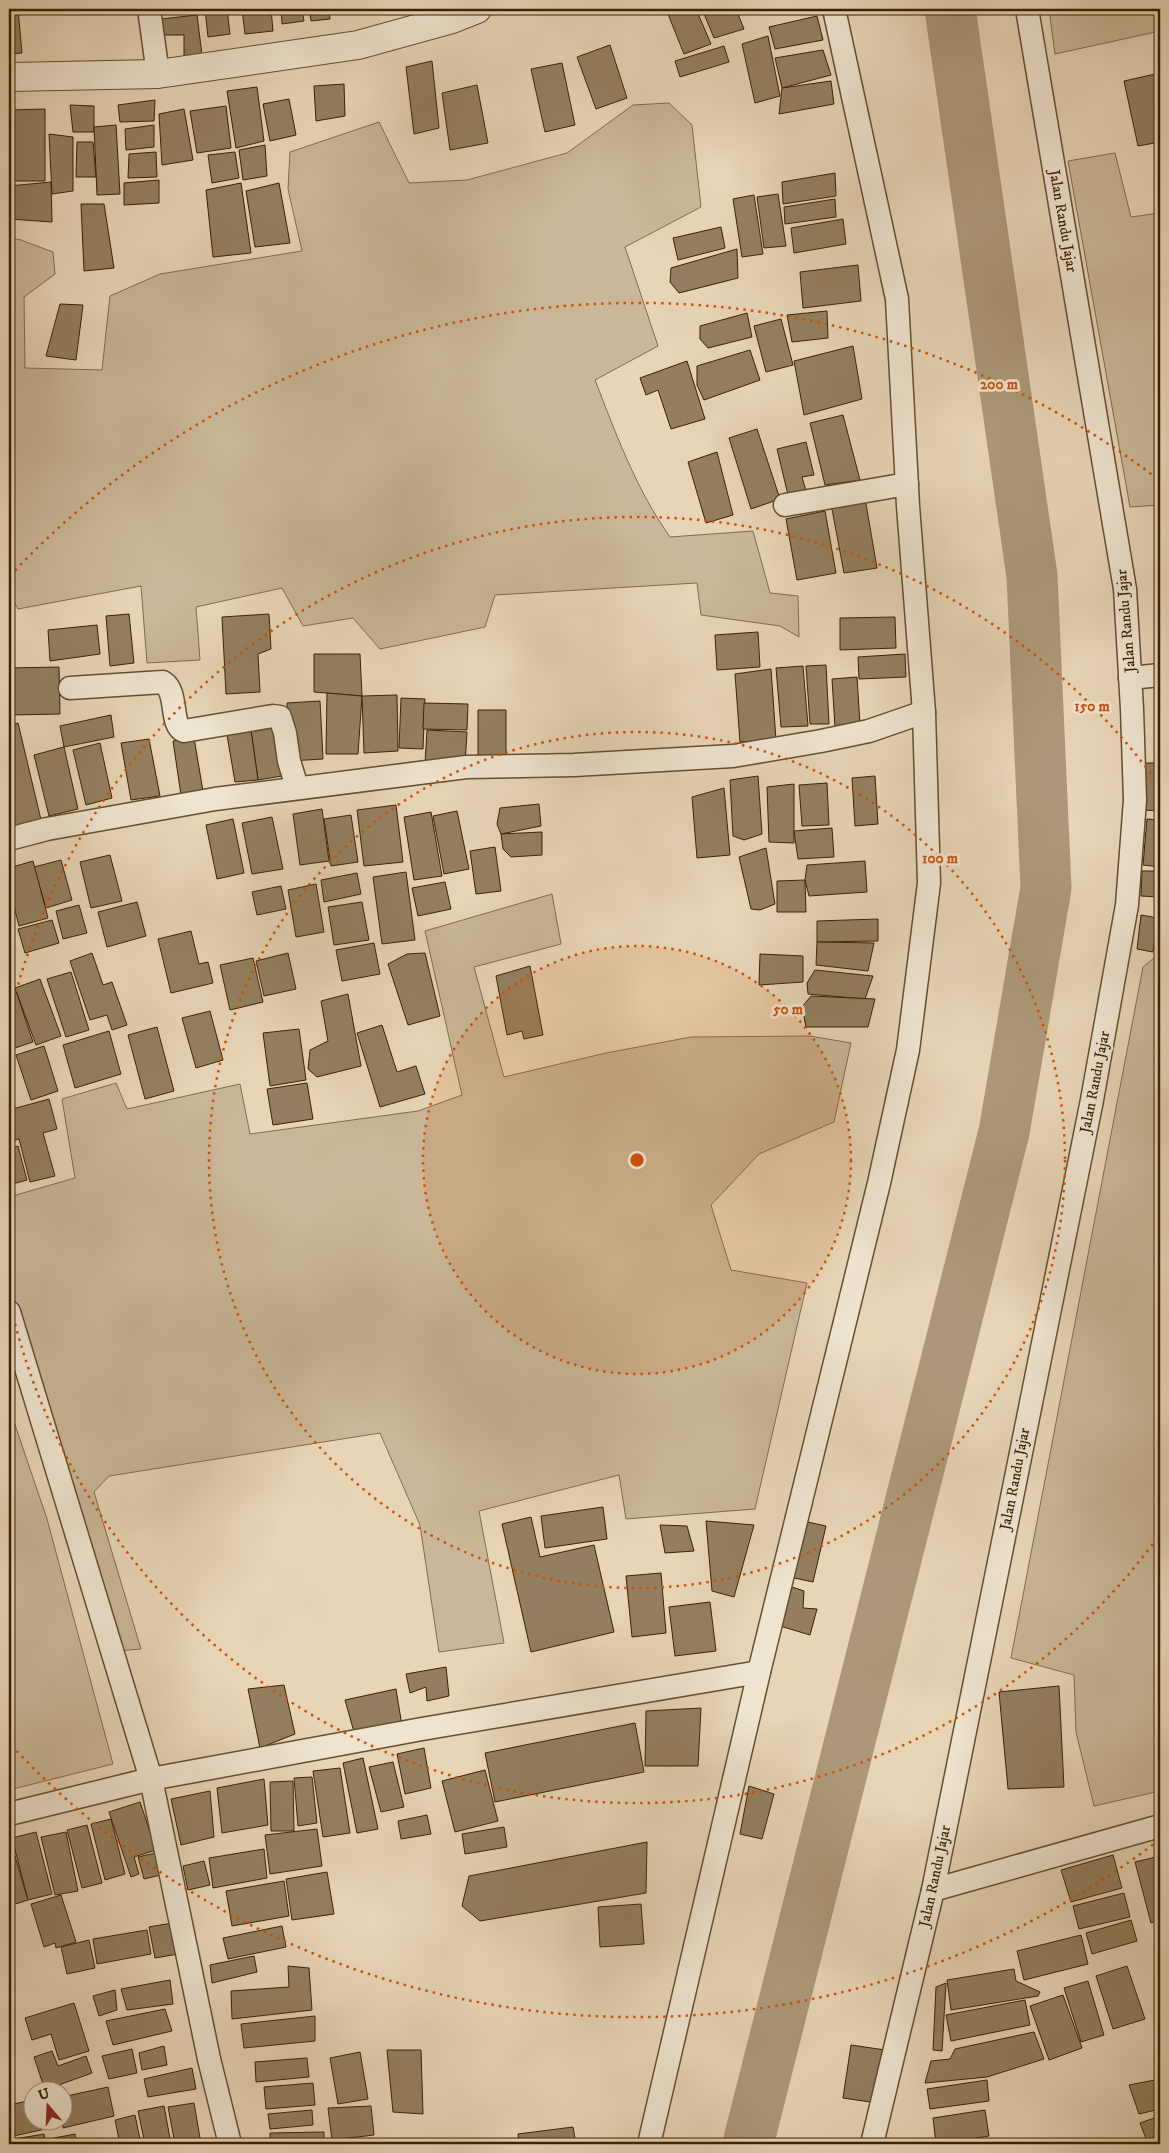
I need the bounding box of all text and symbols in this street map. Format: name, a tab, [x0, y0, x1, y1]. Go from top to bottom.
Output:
street label: Jalan Randu Jajar	[1044, 166, 1081, 274]
text: 200 m	[980, 375, 1019, 394]
street label: Jalan Randu Jajar	[1112, 568, 1140, 675]
text: 150 m	[1074, 697, 1110, 716]
text: 100 m	[922, 849, 959, 868]
text: 50 m	[772, 1000, 804, 1019]
street label: Jalan Randu Jajar	[1075, 1029, 1114, 1137]
centre of rings	[628, 1151, 646, 1169]
street label: Jalan Randu Jajar	[995, 1426, 1034, 1534]
street label: Jalan Randu Jajar	[915, 1823, 955, 1931]
north arrow	[22, 2080, 72, 2130]
text: U	[36, 2084, 52, 2105]

